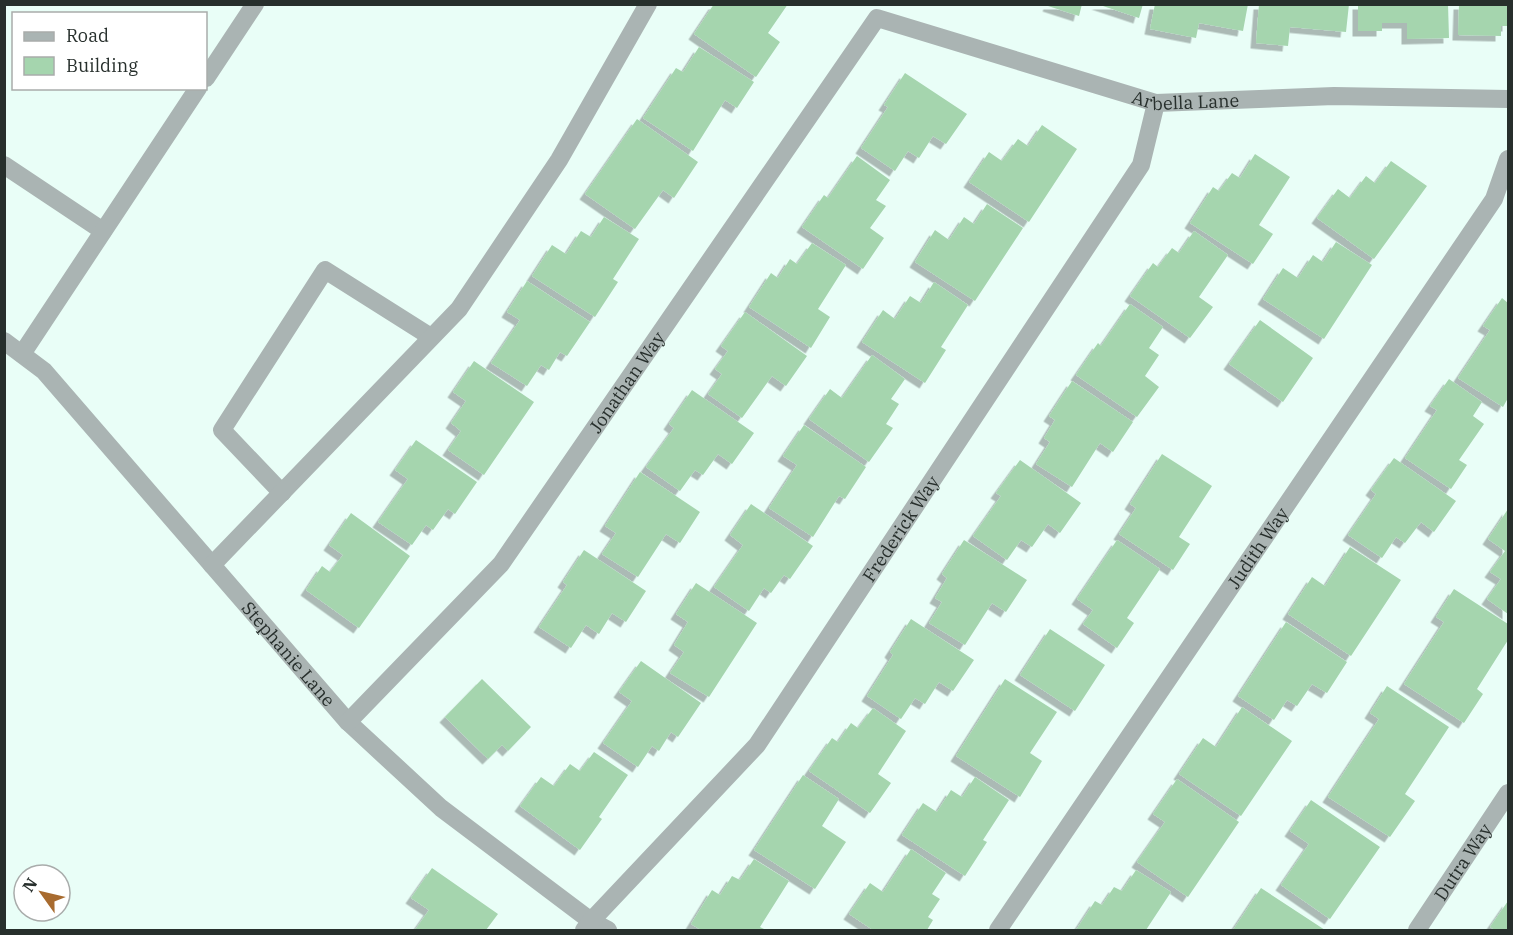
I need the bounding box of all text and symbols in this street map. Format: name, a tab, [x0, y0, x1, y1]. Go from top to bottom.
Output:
legend	[12, 12, 207, 90]
text: Road	[66, 24, 109, 47]
text: Building	[66, 54, 138, 77]
street label: Arbella Lane	[1129, 85, 1240, 115]
street label: Jonathan Way	[583, 326, 670, 437]
street label: Frederick Way	[857, 471, 944, 586]
street label: Judith Way	[1222, 502, 1293, 593]
street label: Stephanie Lane	[237, 596, 341, 711]
street label: Dutra Way	[1428, 818, 1496, 905]
north arrow	[12, 863, 72, 923]
text: N	[18, 874, 41, 895]

